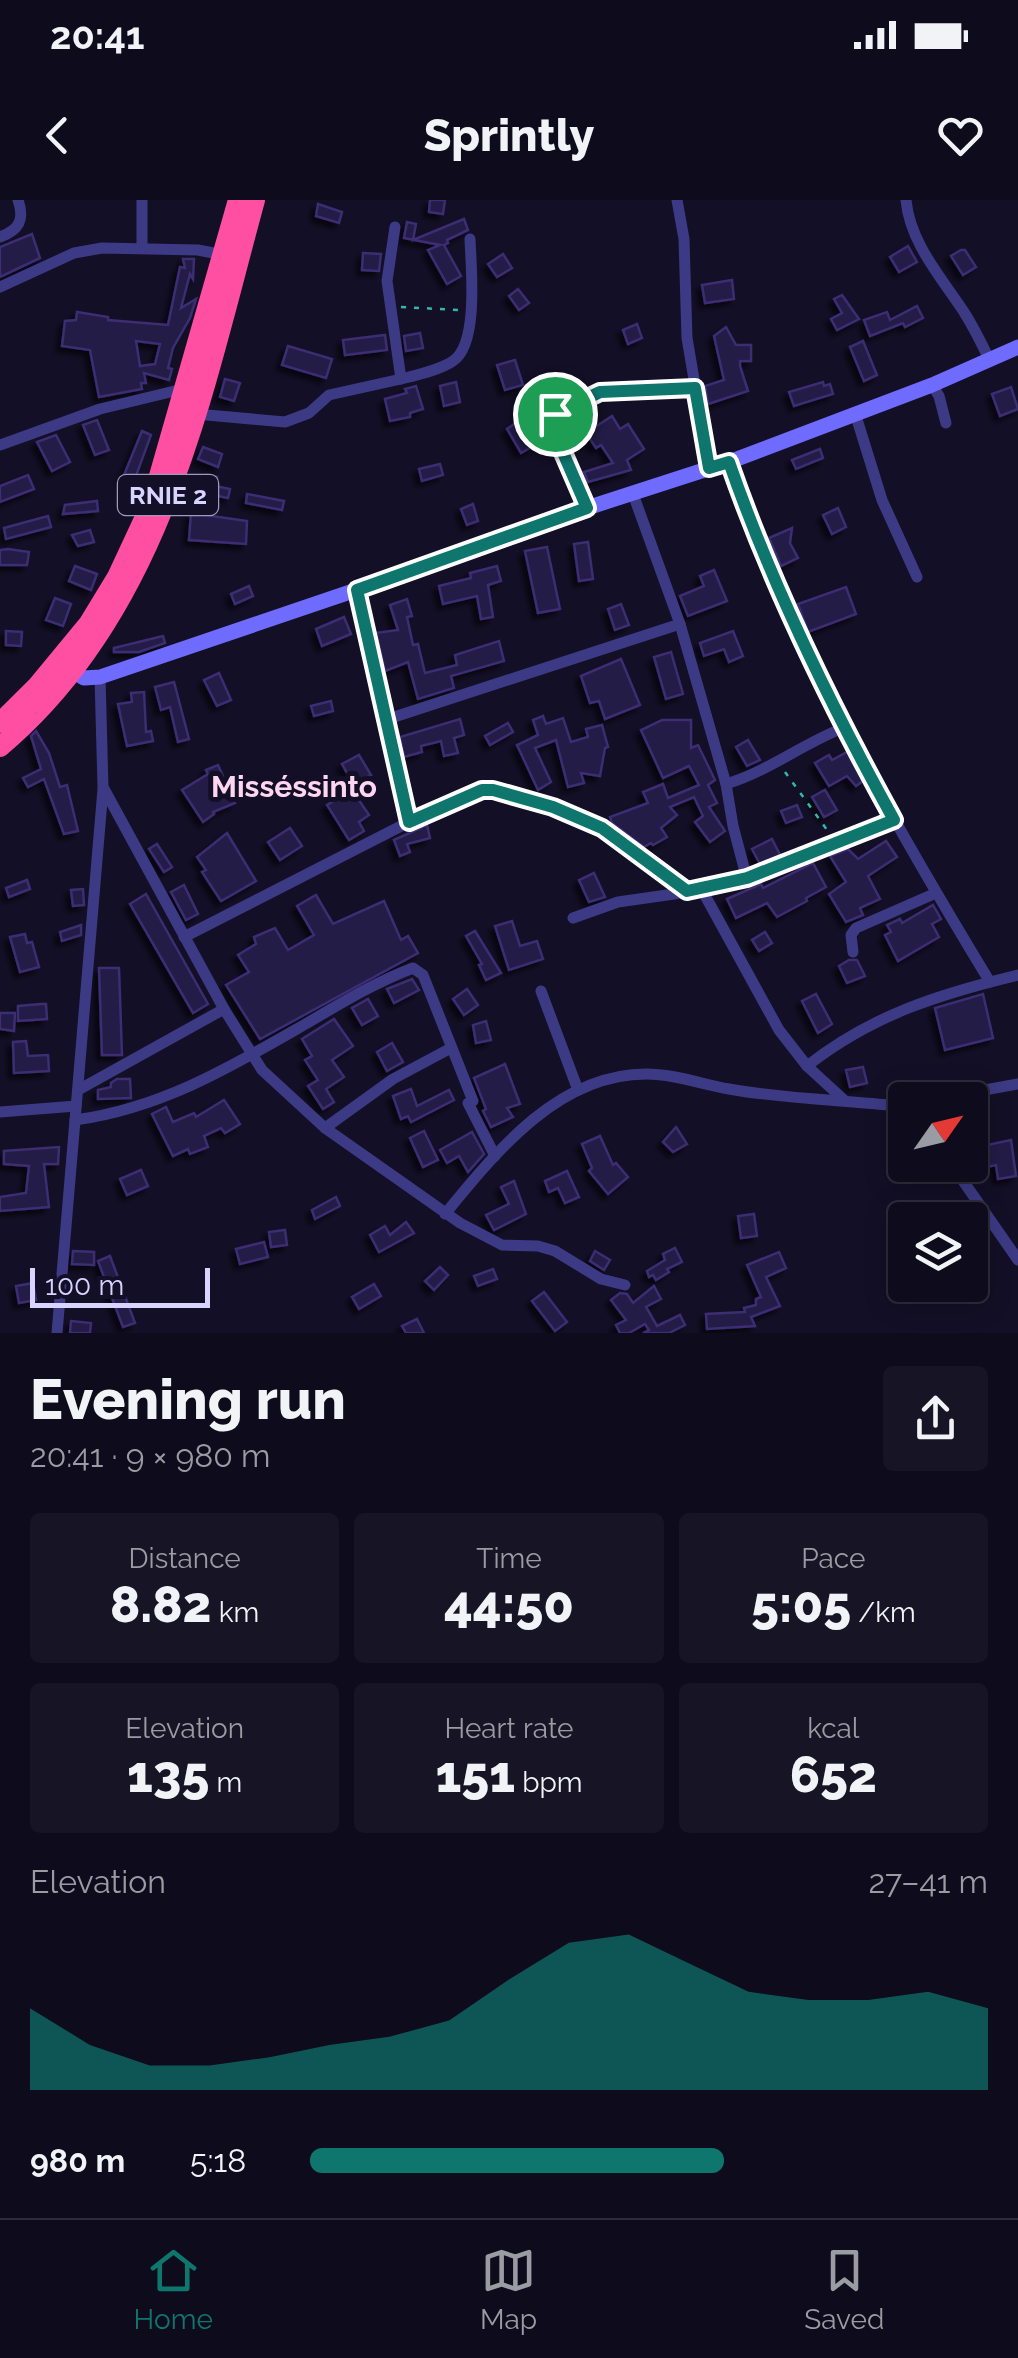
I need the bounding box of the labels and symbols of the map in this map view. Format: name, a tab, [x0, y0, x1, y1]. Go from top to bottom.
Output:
pin	[513, 372, 598, 457]
road number: RNIE 2	[118, 475, 218, 515]
district label: Misséssinto	[211, 769, 377, 804]
north arrow	[888, 1082, 988, 1182]
scale bar	[30, 1263, 210, 1308]

